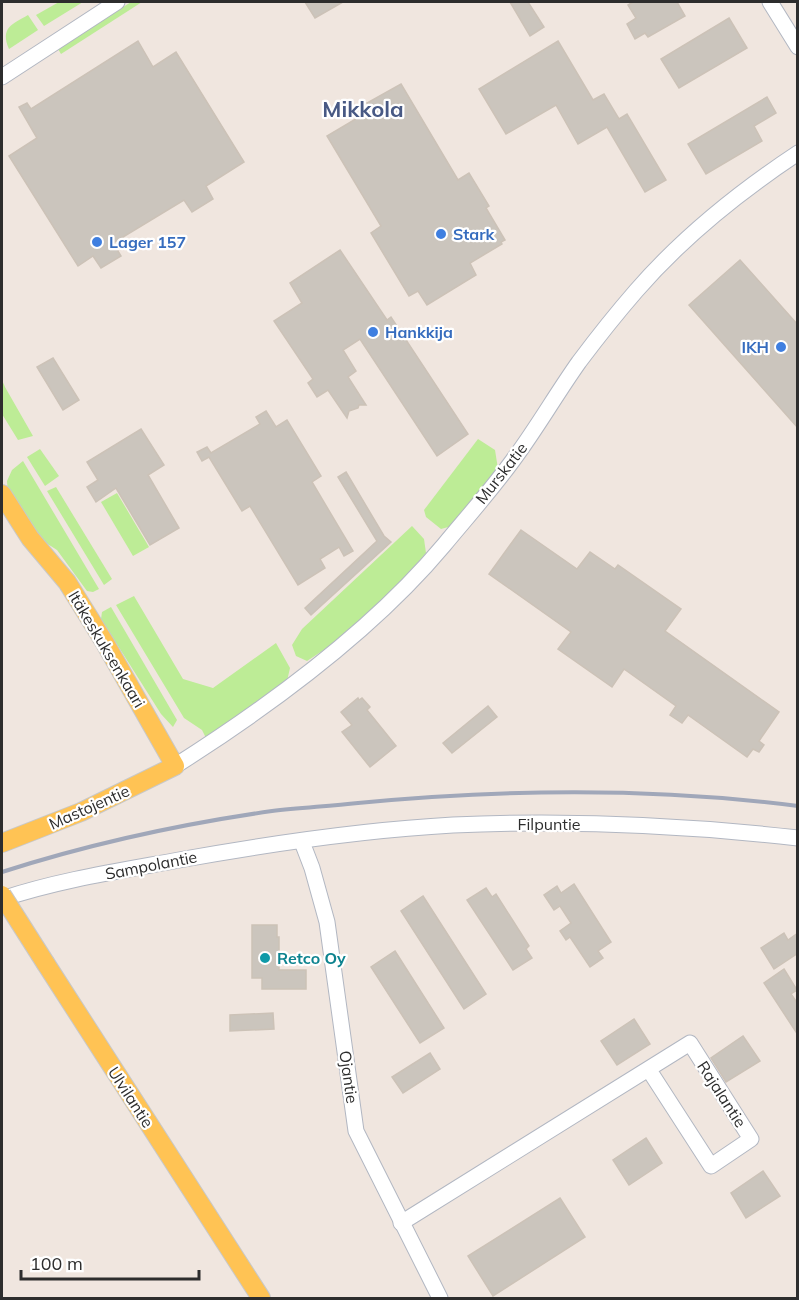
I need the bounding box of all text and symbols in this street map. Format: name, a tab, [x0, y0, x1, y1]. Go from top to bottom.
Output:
district label: Mikkola	[322, 95, 404, 123]
place label: Stark	[453, 224, 496, 244]
marker: Stark	[434, 227, 448, 241]
place label: Lager 157	[109, 232, 186, 252]
marker: Lager 157	[90, 235, 104, 249]
place label: Hankkija	[385, 322, 453, 342]
marker: Hankkija	[366, 325, 380, 339]
place label: IKH	[741, 337, 769, 357]
marker: IKH	[774, 340, 788, 354]
street label: Murskatie	[471, 438, 531, 508]
street label: Itäkeskuksenkaari	[64, 587, 150, 711]
street label: Mastojentie	[46, 780, 132, 834]
street label: Filpuntie	[518, 814, 580, 834]
street label: Sampolantie	[103, 846, 199, 884]
place label: Retco Oy	[277, 948, 346, 968]
marker: Retco Oy	[258, 951, 272, 965]
street label: Ojantie	[335, 1049, 363, 1105]
street label: Rajalantie	[693, 1057, 751, 1131]
street label: Ulvilantie	[104, 1063, 158, 1131]
scale bar	[21, 1243, 200, 1281]
text: 100 m	[30, 1252, 83, 1275]

